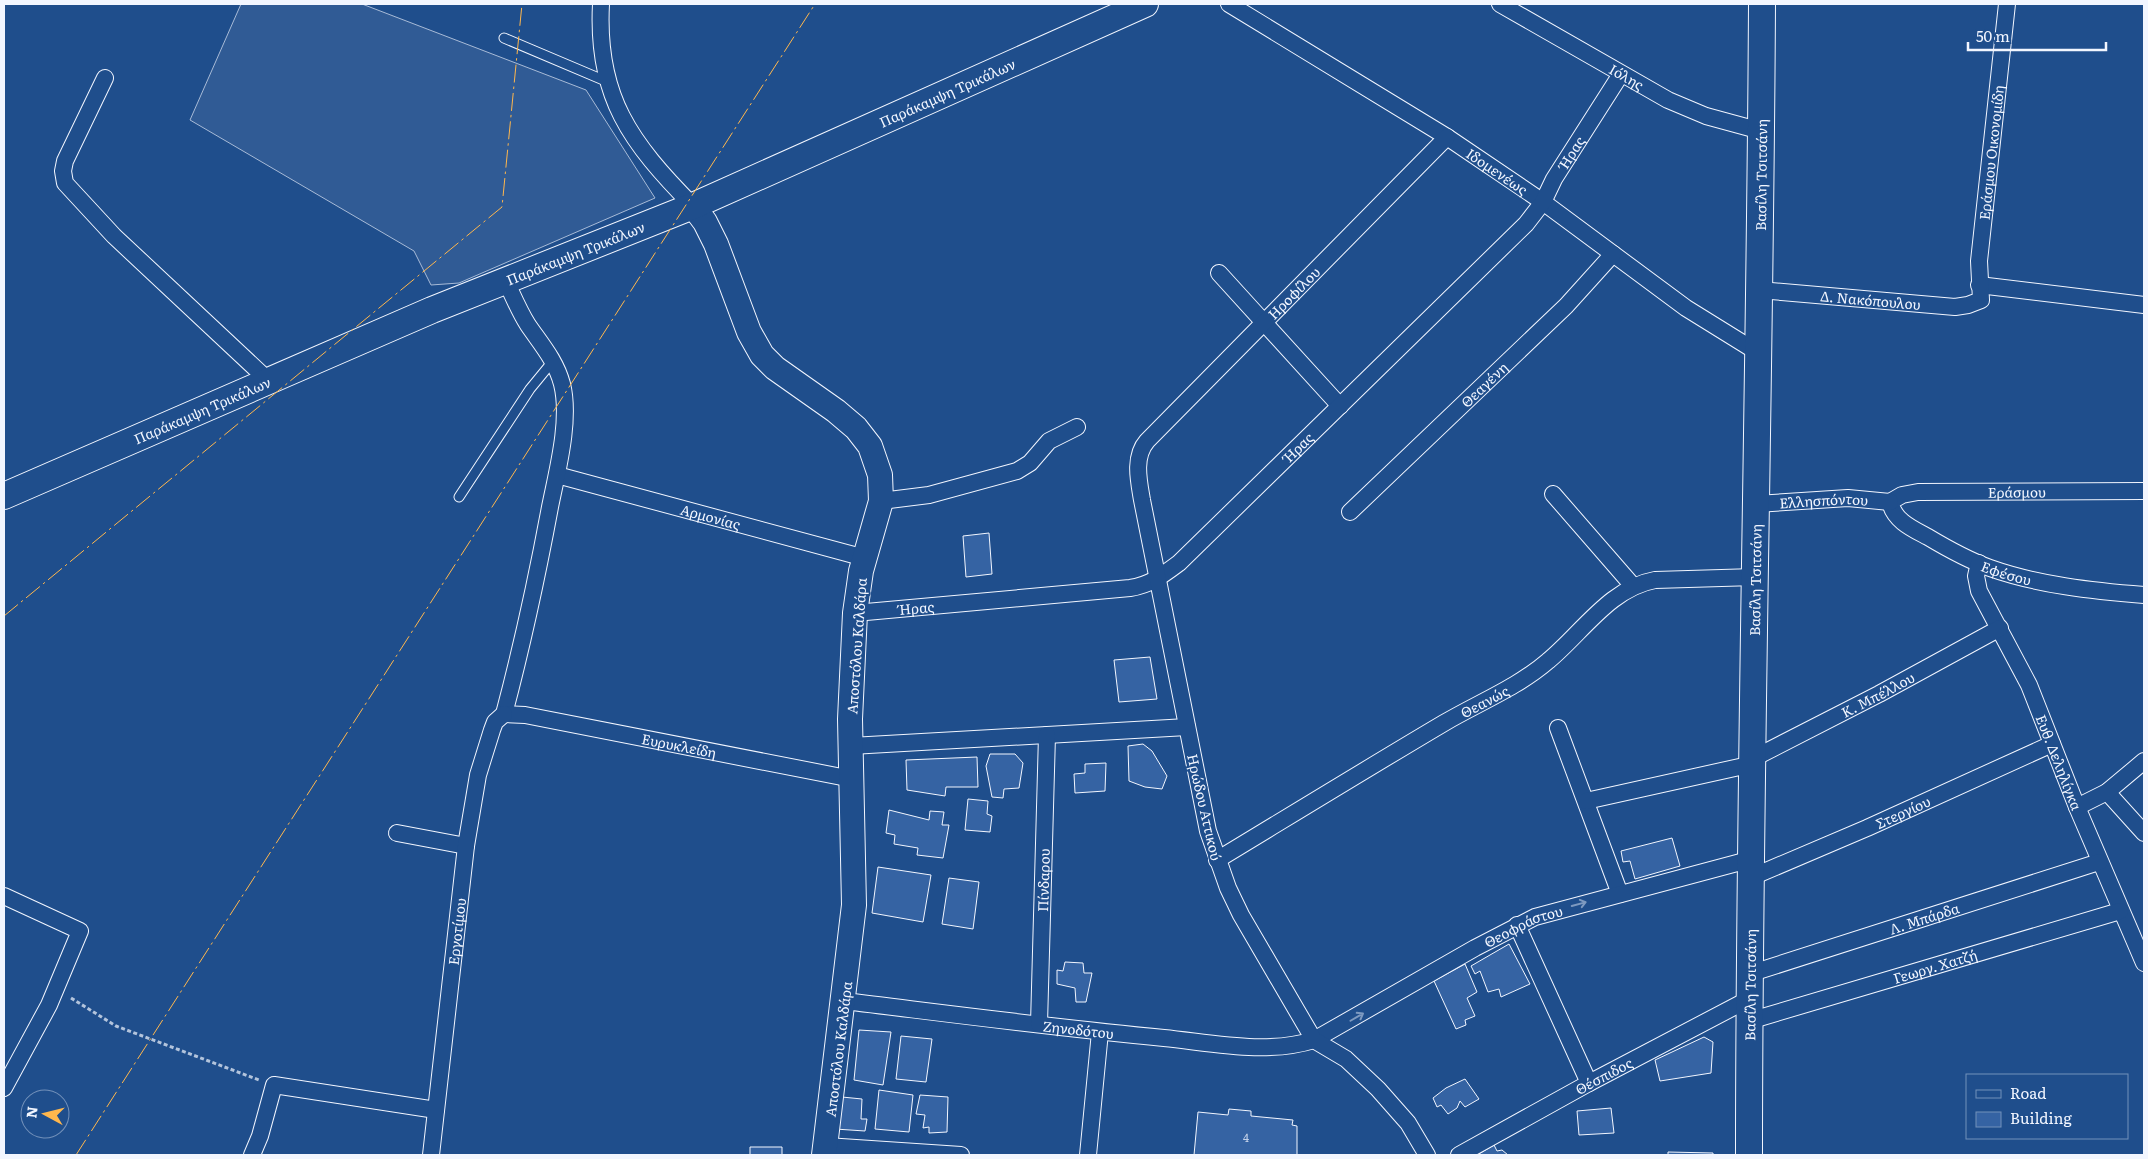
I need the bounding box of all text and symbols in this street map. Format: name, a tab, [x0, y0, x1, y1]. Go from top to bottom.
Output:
scale bar	[1968, 20, 2106, 52]
text: 50 m	[1976, 24, 2010, 47]
street label: Παράκαμψη Τρικάλων	[876, 53, 1019, 132]
street label: Ιόλης	[1606, 59, 1648, 94]
street label: Εράσμου Οικονομίδη	[1974, 84, 2008, 221]
street label: Βασίλη Τσιτσάνη	[1750, 119, 1771, 231]
street label: Ήρας	[1552, 132, 1589, 175]
street label: Ιδομενέως	[1462, 143, 1532, 199]
street label: Παράκαμψη Τρικάλων	[503, 216, 648, 289]
street label: Ηροφίλου	[1263, 262, 1324, 323]
street label: Δ. Νακόπουλου	[1820, 285, 1922, 314]
street label: Θεαγένη	[1456, 357, 1512, 412]
street label: Παράκαμψη Τρικάλων	[130, 371, 274, 448]
street label: Ήρας	[1276, 427, 1317, 468]
street label: Εράσμου	[1988, 481, 2046, 502]
street label: Ελλησπόντου	[1779, 488, 1869, 512]
street label: Αρμονίας	[678, 499, 743, 534]
street label: Βασίλη Τσιτσάνη	[1744, 524, 1766, 636]
street label: Εφέσου	[1978, 556, 2033, 589]
street label: Αποστόλου Καλδάρα	[841, 577, 871, 715]
street label: Ήρας	[895, 596, 935, 619]
street label: Κ. Μπέλλου	[1837, 667, 1918, 722]
street label: Θεανώς	[1457, 680, 1512, 722]
street label: Ευθ. Δεληλίγκα	[2031, 711, 2087, 813]
street label: Ευρυκλείδη	[640, 728, 718, 762]
street label: Ηρώδου Αττικού	[1183, 752, 1227, 862]
street label: Στεργίου	[1872, 791, 1933, 833]
street label: Πίνδαρου	[1032, 848, 1054, 912]
street label: Εργοτίμου	[443, 897, 470, 966]
street label: Λ. Μπάρδα	[1887, 897, 1962, 939]
one-way arrow	[1571, 899, 1587, 909]
street label: Θεοφράστου	[1480, 900, 1565, 952]
street label: Βασίλη Τσιτσάνη	[1739, 929, 1760, 1041]
street label: Γεωργ. Χατζή	[1891, 944, 1979, 988]
street label: Αποστόλου Καλδάρα	[820, 980, 856, 1118]
one-way arrow	[1349, 1012, 1364, 1021]
street label: Ζηνοδότου	[1042, 1015, 1115, 1043]
street label: Θέσπιδος	[1571, 1052, 1636, 1099]
legend	[1966, 1074, 2128, 1139]
text: Road	[2010, 1081, 2046, 1104]
north arrow	[20, 1089, 70, 1139]
text: N	[20, 1105, 42, 1119]
text: Building	[2010, 1106, 2072, 1129]
house number: 4	[1243, 1129, 1249, 1145]

